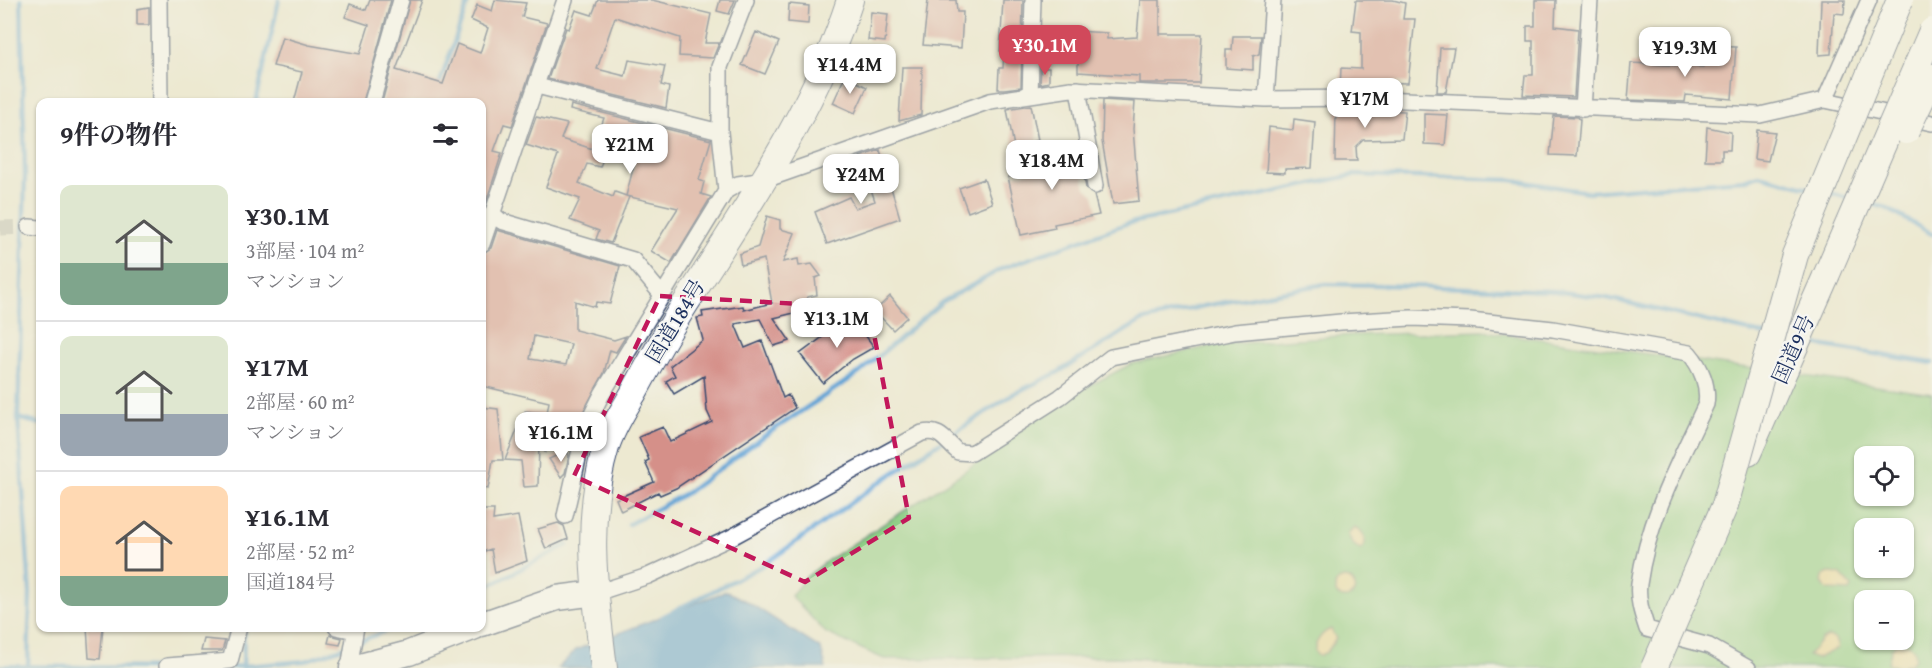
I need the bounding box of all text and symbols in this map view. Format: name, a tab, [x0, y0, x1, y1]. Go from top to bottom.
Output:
pin: ¥30.1M	[996, 25, 1094, 76]
pin: ¥19.3M	[1636, 27, 1734, 78]
text: ¥30.1M	[1013, 30, 1077, 59]
text: ¥19.3M	[1653, 32, 1717, 61]
pin: ¥14.4M	[801, 44, 899, 95]
text: ¥14.4M	[818, 49, 882, 78]
pin: ¥17M	[1329, 78, 1401, 129]
text: ¥17M	[1341, 83, 1389, 112]
text: 9件の物件	[60, 115, 177, 154]
icon: filters	[429, 118, 462, 151]
pin: ¥21M	[594, 124, 666, 175]
text: ¥21M	[606, 129, 654, 158]
pin: ¥18.4M	[1003, 140, 1101, 191]
text: ¥18.4M	[1020, 145, 1084, 174]
pin: ¥24M	[825, 154, 897, 205]
text: ¥24M	[837, 159, 885, 188]
text: ¥30.1M	[246, 196, 330, 235]
icon: home	[108, 209, 180, 281]
text: 3部屋 · 104 m²	[246, 236, 364, 265]
text: マンション	[246, 266, 345, 295]
street label: 国道184号	[638, 273, 712, 369]
pin: ¥13.1M	[788, 298, 886, 349]
text: ¥13.1M	[805, 303, 869, 332]
street label: 国道9号	[1764, 309, 1822, 389]
text: ¥17M	[246, 347, 309, 386]
icon: home	[108, 360, 180, 432]
text: 2部屋 · 60 m²	[246, 387, 355, 416]
pin: ¥16.1M	[512, 412, 610, 463]
text: マンション	[246, 417, 345, 446]
text: ¥16.1M	[529, 417, 593, 446]
map controls	[1854, 446, 1914, 650]
button: locate	[1854, 446, 1914, 506]
text: ¥16.1M	[246, 497, 330, 536]
icon: home	[108, 510, 180, 582]
button: +	[1854, 518, 1914, 578]
text: 2部屋 · 52 m²	[246, 537, 355, 566]
text: 国道184号	[246, 567, 335, 596]
button: −	[1854, 590, 1914, 650]

